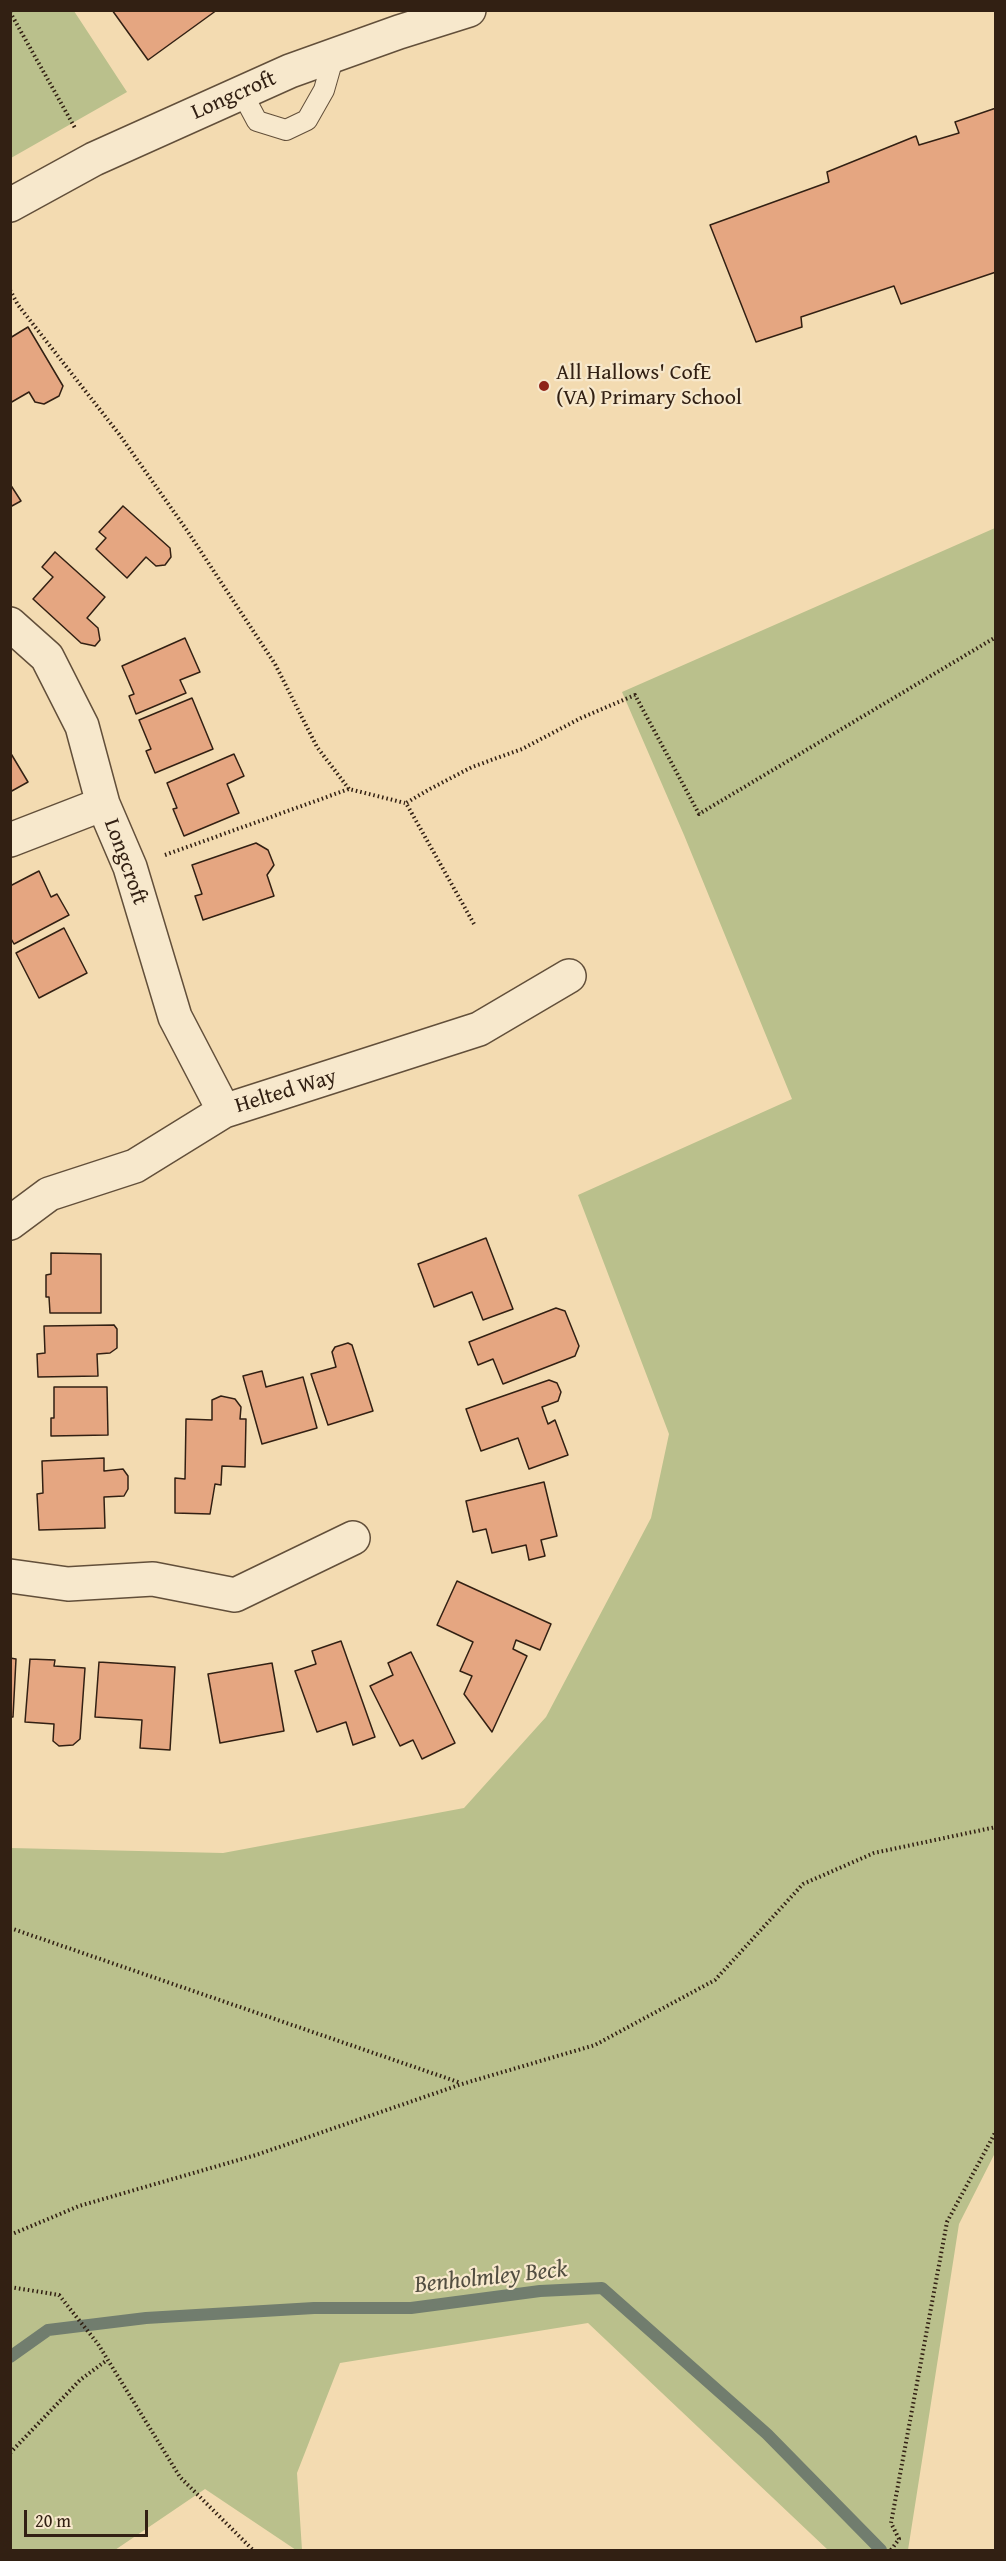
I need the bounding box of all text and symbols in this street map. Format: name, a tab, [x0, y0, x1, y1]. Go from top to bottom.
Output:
street label: Longcroft	[188, 66, 280, 126]
place label: All Hallows' CofE (VA) Primary School	[556, 360, 742, 412]
marker: All Hallows' CofE (VA) Primary School	[537, 379, 551, 393]
street label: Longcroft	[97, 815, 153, 909]
street label: Helted Way	[232, 1064, 340, 1120]
water label: Benholmley Beck	[413, 2256, 569, 2300]
scale bar	[27, 2498, 152, 2536]
text: 20 m	[35, 2507, 71, 2534]

